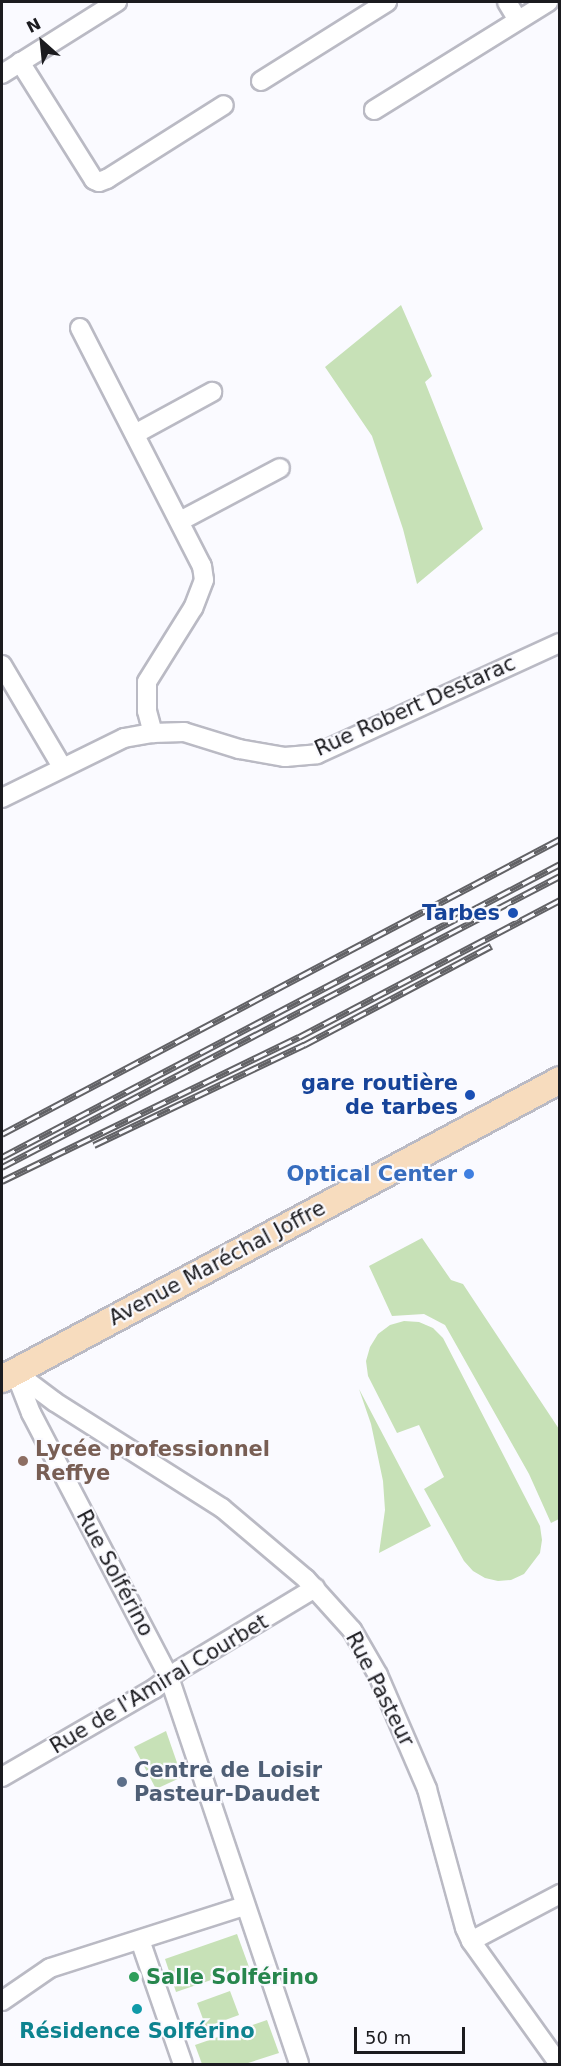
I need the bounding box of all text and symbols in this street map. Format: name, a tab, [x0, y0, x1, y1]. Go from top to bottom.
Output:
north arrow	[12, 12, 72, 72]
text: N	[23, 14, 44, 37]
street label: Rue Robert Destarac	[311, 650, 519, 762]
place label: Tarbes	[422, 900, 500, 926]
marker: Tarbes	[504, 904, 522, 922]
place label: gare routière de tarbes	[301, 1070, 458, 1120]
marker: gare routière de tarbes	[463, 1088, 477, 1102]
place label: Optical Center	[287, 1161, 457, 1187]
marker: Optical Center	[462, 1167, 476, 1181]
street label: Avenue Maréchal Joffre	[104, 1195, 330, 1331]
place label: Lycée professionnel Reffye	[35, 1436, 270, 1486]
marker: Lycée professionnel Reffye	[16, 1454, 30, 1468]
street label: Rue Solférino	[71, 1505, 159, 1641]
street label: Rue de l'Amiral Courbet	[45, 1609, 273, 1759]
street label: Rue Pasteur	[340, 1628, 420, 1750]
place label: Centre de Loisir Pasteur-Daudet	[134, 1757, 322, 1807]
marker: Centre de Loisir Pasteur-Daudet	[115, 1775, 129, 1789]
place label: Salle Solférino	[146, 1964, 318, 1990]
marker: Salle Solférino	[127, 1970, 141, 1984]
marker: Résidence Solférino	[130, 2002, 144, 2016]
scale bar	[357, 2015, 468, 2053]
place label: Résidence Solférino	[19, 2018, 255, 2044]
text: 50 m	[365, 2027, 411, 2048]

